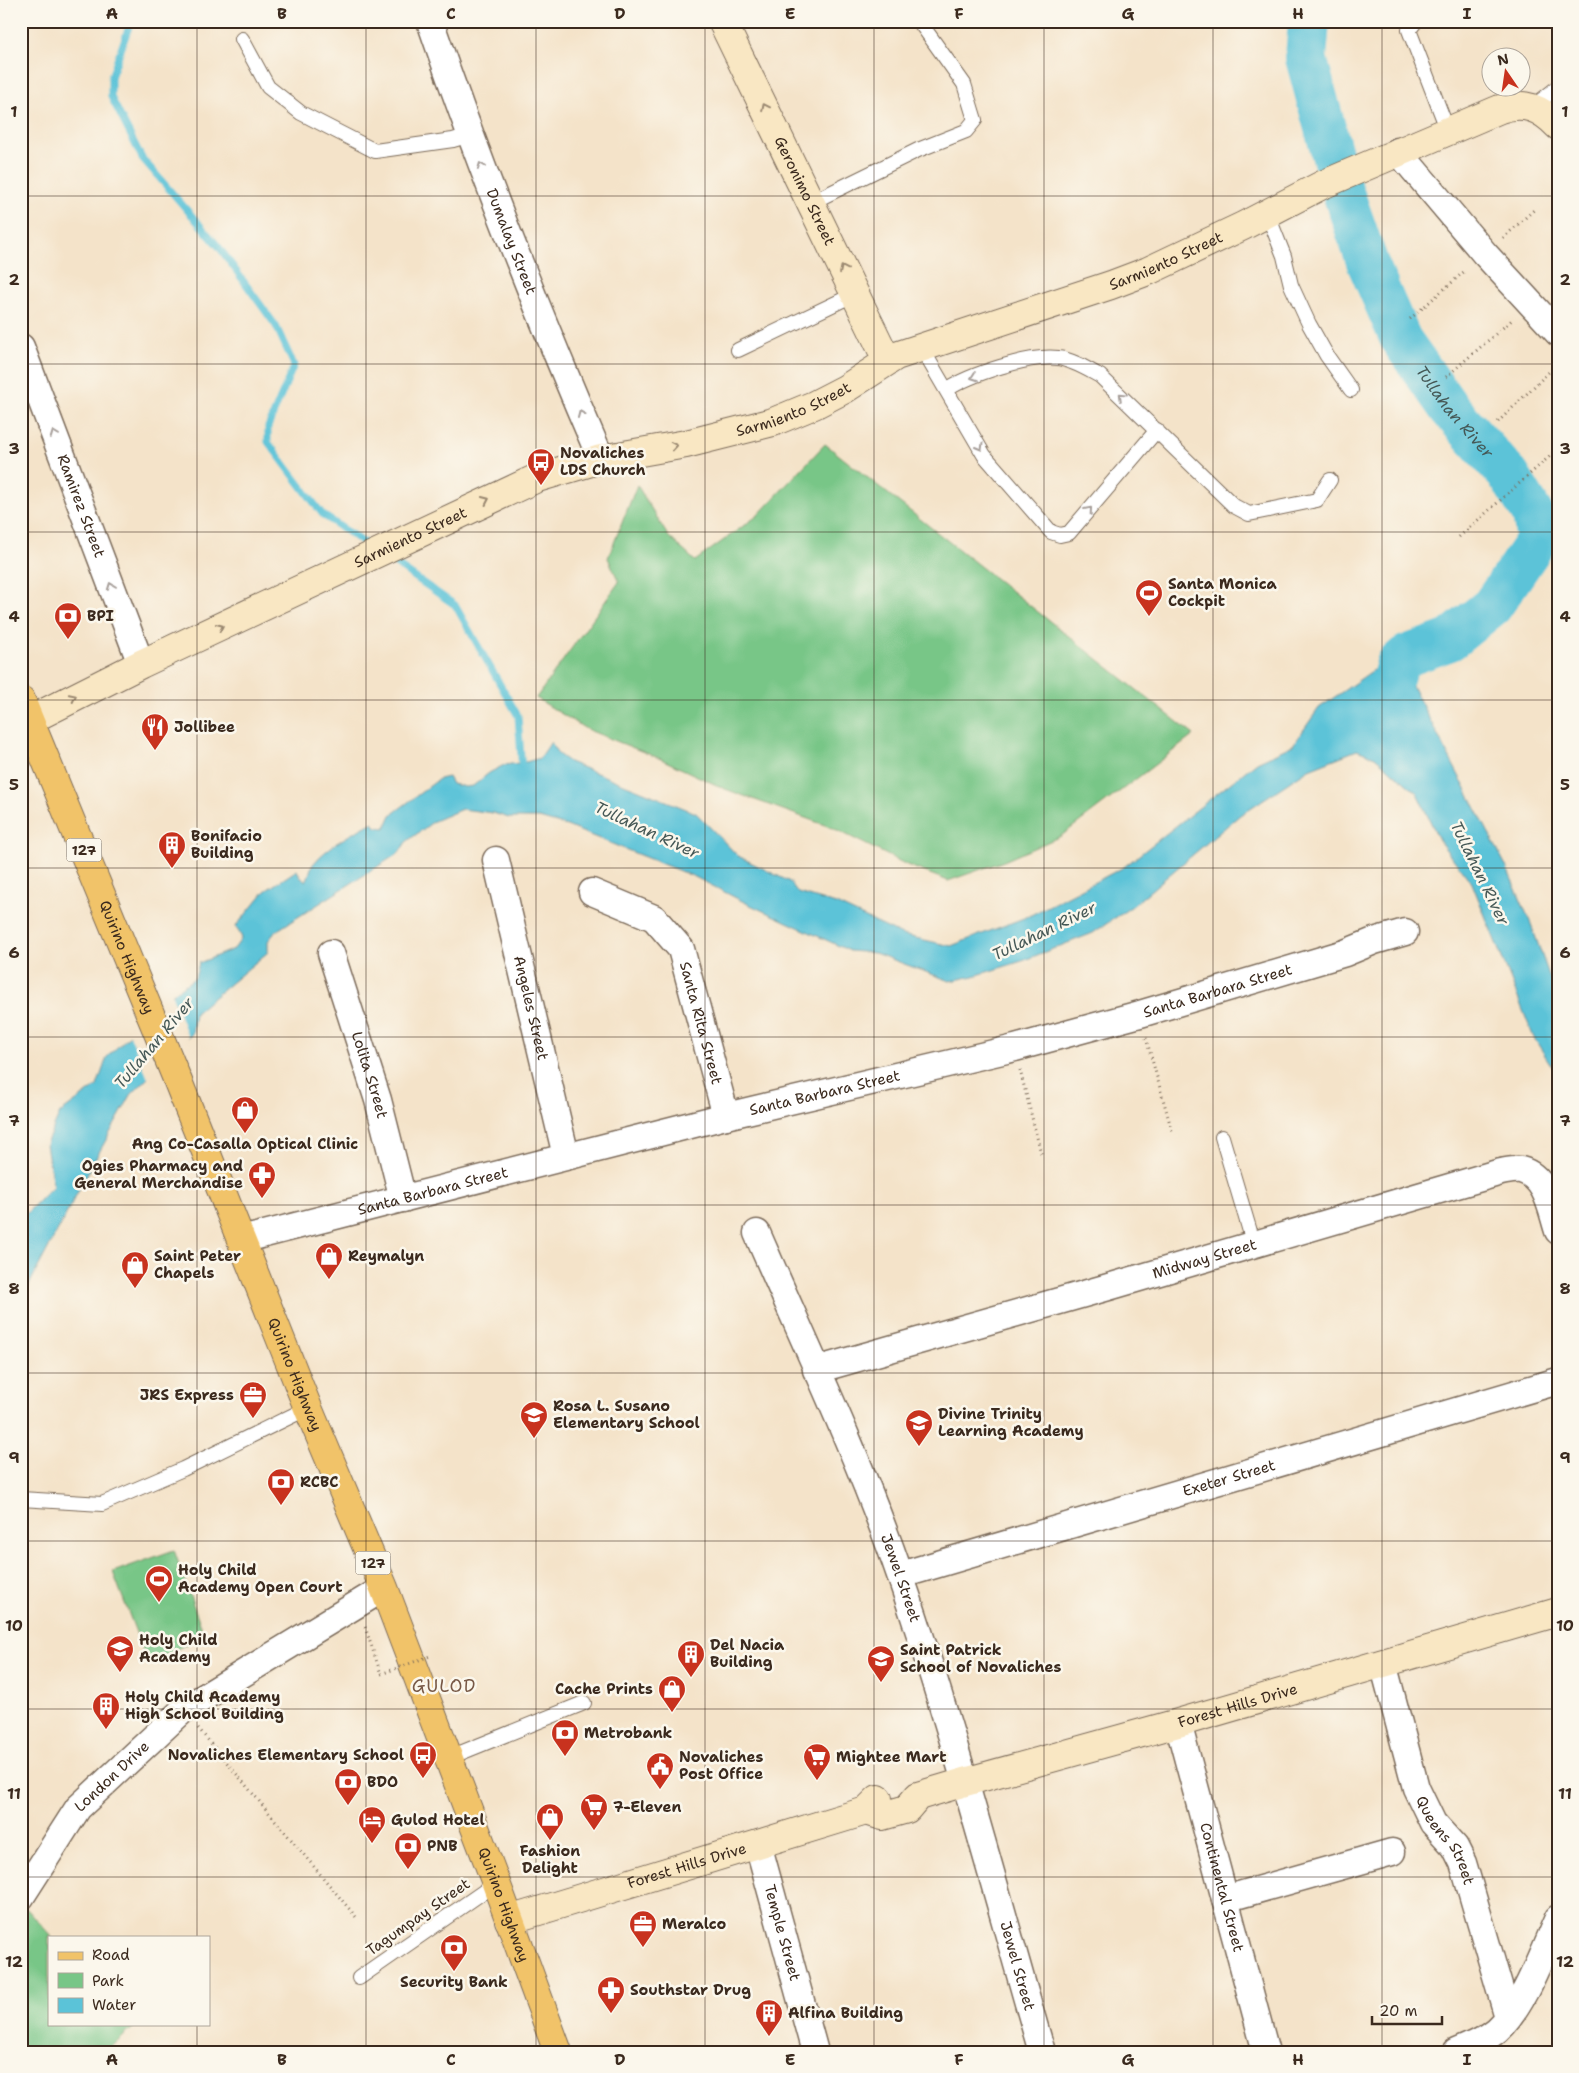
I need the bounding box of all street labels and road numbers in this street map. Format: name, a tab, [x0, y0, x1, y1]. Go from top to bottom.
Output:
street label: Geronimo Street	[770, 133, 840, 249]
street label: Dumalay Street	[482, 186, 541, 297]
street label: Sarmiento Street	[1106, 227, 1226, 295]
street label: Sarmiento Street	[734, 378, 855, 441]
street label: Ramirez Street	[53, 451, 110, 560]
street label: Sarmiento Street	[351, 502, 470, 573]
road number: 127	[66, 838, 102, 862]
street label: Quirino Highway	[95, 897, 159, 1017]
street label: Angeles Street	[509, 954, 553, 1062]
street label: Santa Rita Street	[675, 959, 727, 1087]
street label: Santa Barbara Street	[1141, 959, 1294, 1022]
street label: Lolita Street	[347, 1029, 392, 1121]
street label: Santa Barbara Street	[747, 1065, 902, 1120]
street label: Santa Barbara Street	[356, 1162, 510, 1220]
street label: Midway Street	[1150, 1234, 1259, 1284]
street label: Quirino Highway	[263, 1315, 327, 1434]
street label: Exeter Street	[1180, 1455, 1278, 1501]
street label: Jewel Street	[876, 1531, 925, 1625]
road number: 127	[356, 1552, 390, 1575]
street label: Forest Hills Drive	[1176, 1679, 1300, 1732]
street label: London Drive	[70, 1736, 154, 1816]
street label: Queens Street	[1411, 1792, 1479, 1887]
street label: Continental Street	[1195, 1820, 1249, 1954]
street label: Forest Hills Drive	[625, 1838, 749, 1893]
street label: Quirino Highway	[473, 1845, 534, 1965]
street label: Tagumpay Street	[362, 1874, 474, 1960]
street label: Temple Street	[760, 1882, 805, 1983]
street label: Jewel Street	[995, 1919, 1040, 2013]

